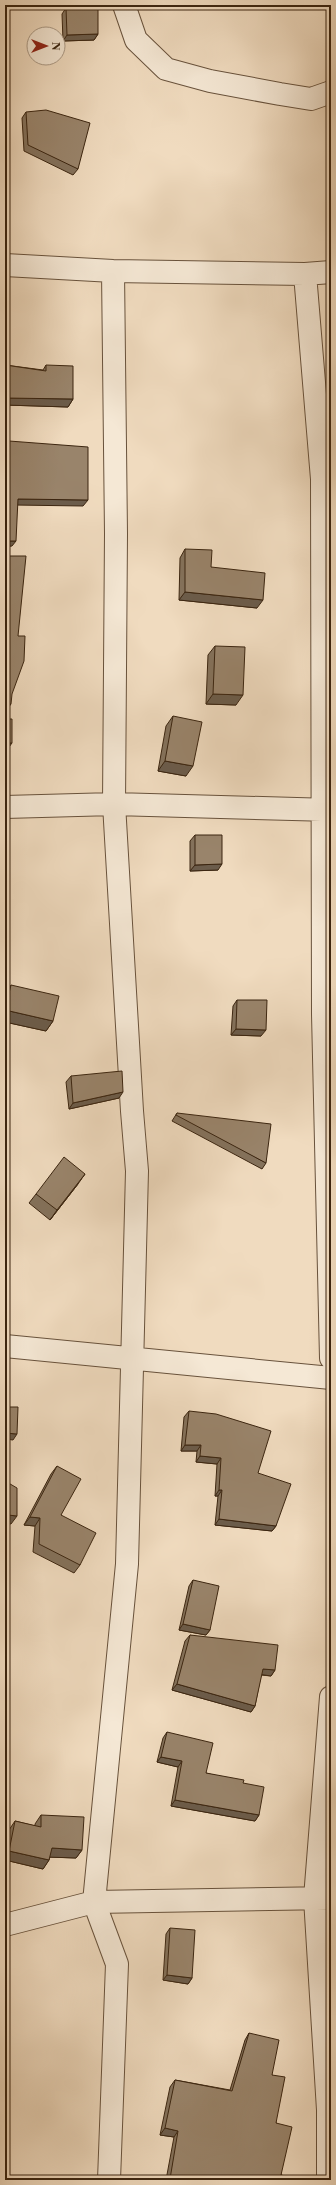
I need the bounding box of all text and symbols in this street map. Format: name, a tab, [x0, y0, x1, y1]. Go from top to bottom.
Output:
north arrow	[26, 26, 66, 66]
text: N	[48, 42, 62, 51]

